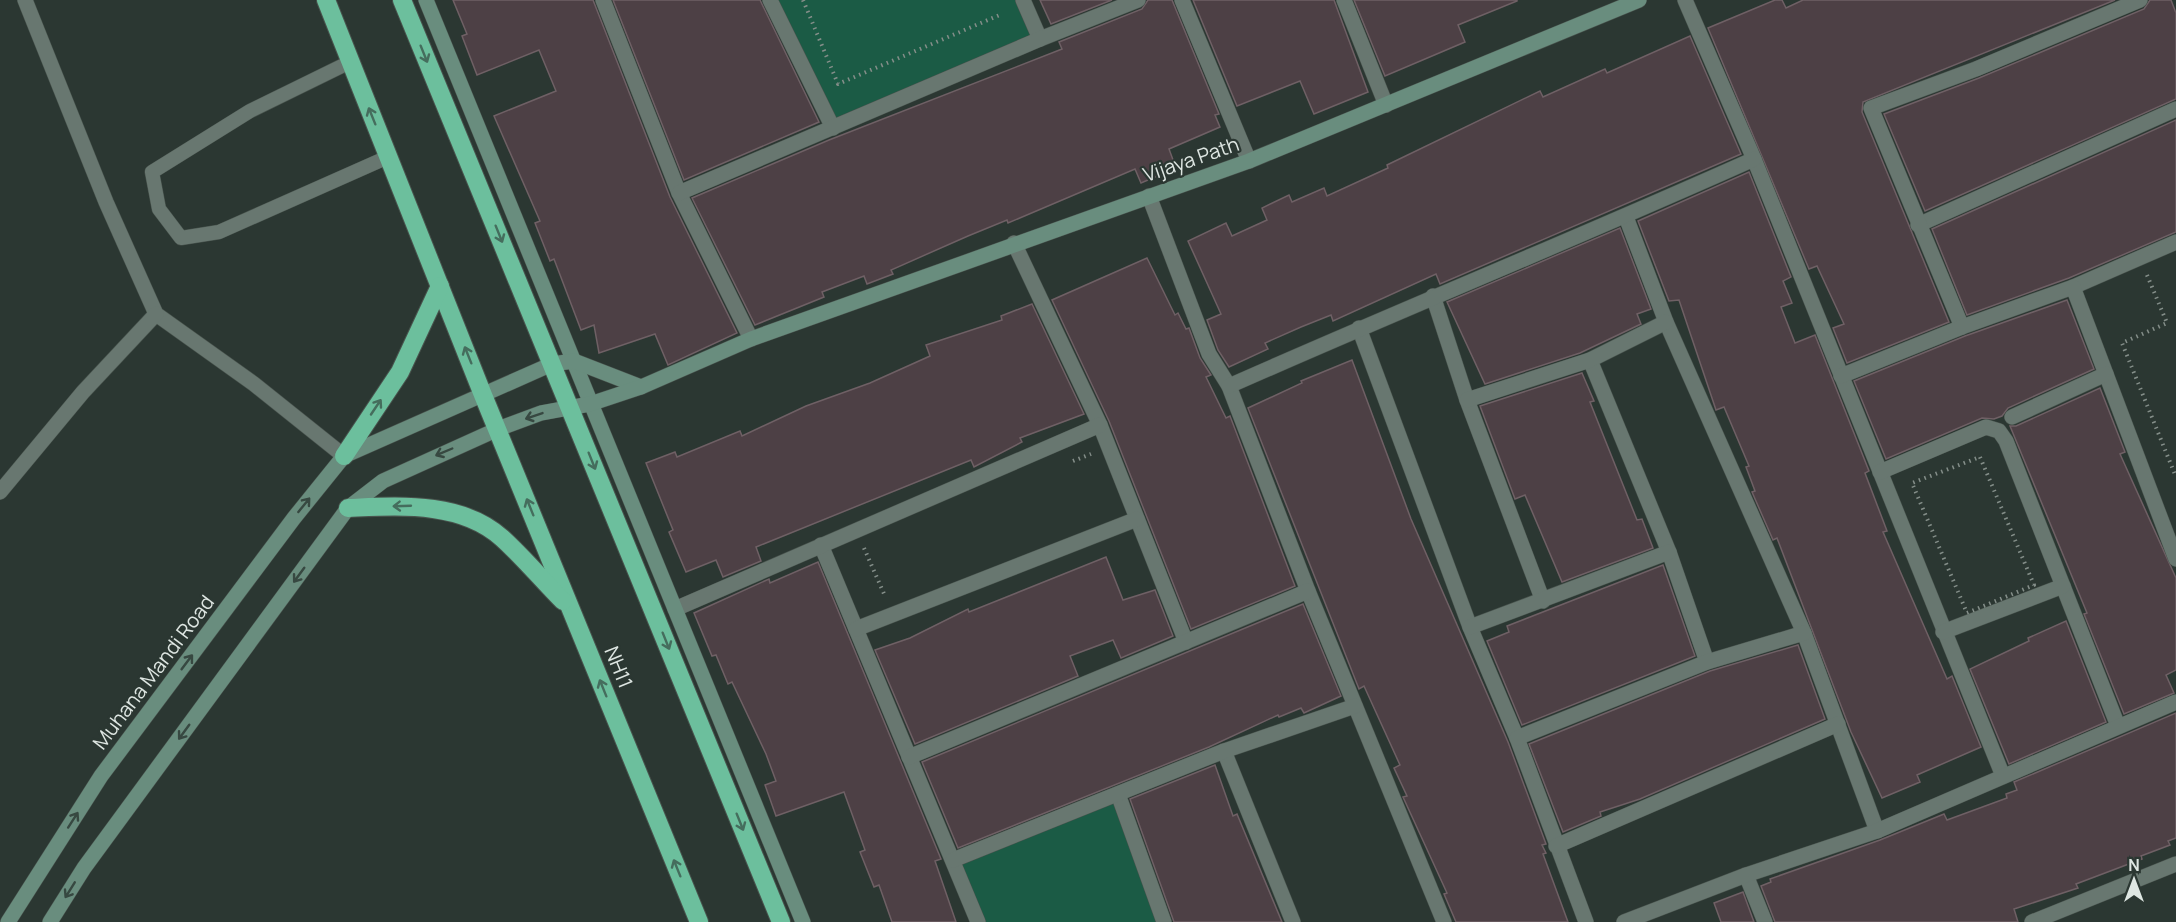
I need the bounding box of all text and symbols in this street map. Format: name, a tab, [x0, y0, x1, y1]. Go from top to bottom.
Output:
one-way arrow	[419, 44, 430, 63]
one-way arrow	[366, 107, 377, 126]
street label: Vijaya Path	[1139, 130, 1243, 188]
one-way arrow	[494, 225, 505, 243]
one-way arrow	[462, 347, 473, 365]
one-way arrow	[370, 399, 382, 416]
one-way arrow	[525, 412, 544, 423]
one-way arrow	[436, 447, 454, 458]
one-way arrow	[587, 451, 598, 470]
one-way arrow	[298, 498, 311, 514]
one-way arrow	[523, 498, 534, 517]
one-way arrow	[393, 500, 413, 512]
one-way arrow	[293, 566, 305, 582]
street label: Muhana Mandi Road	[86, 589, 220, 755]
one-way arrow	[661, 632, 672, 650]
street label: NH11	[598, 642, 640, 692]
one-way arrow	[181, 654, 194, 670]
one-way arrow	[597, 679, 608, 697]
one-way arrow	[178, 724, 190, 740]
one-way arrow	[68, 812, 80, 829]
one-way arrow	[735, 812, 746, 830]
north arrow	[2104, 850, 2164, 910]
text: N	[2128, 854, 2140, 876]
one-way arrow	[671, 859, 682, 878]
one-way arrow	[64, 882, 76, 898]

